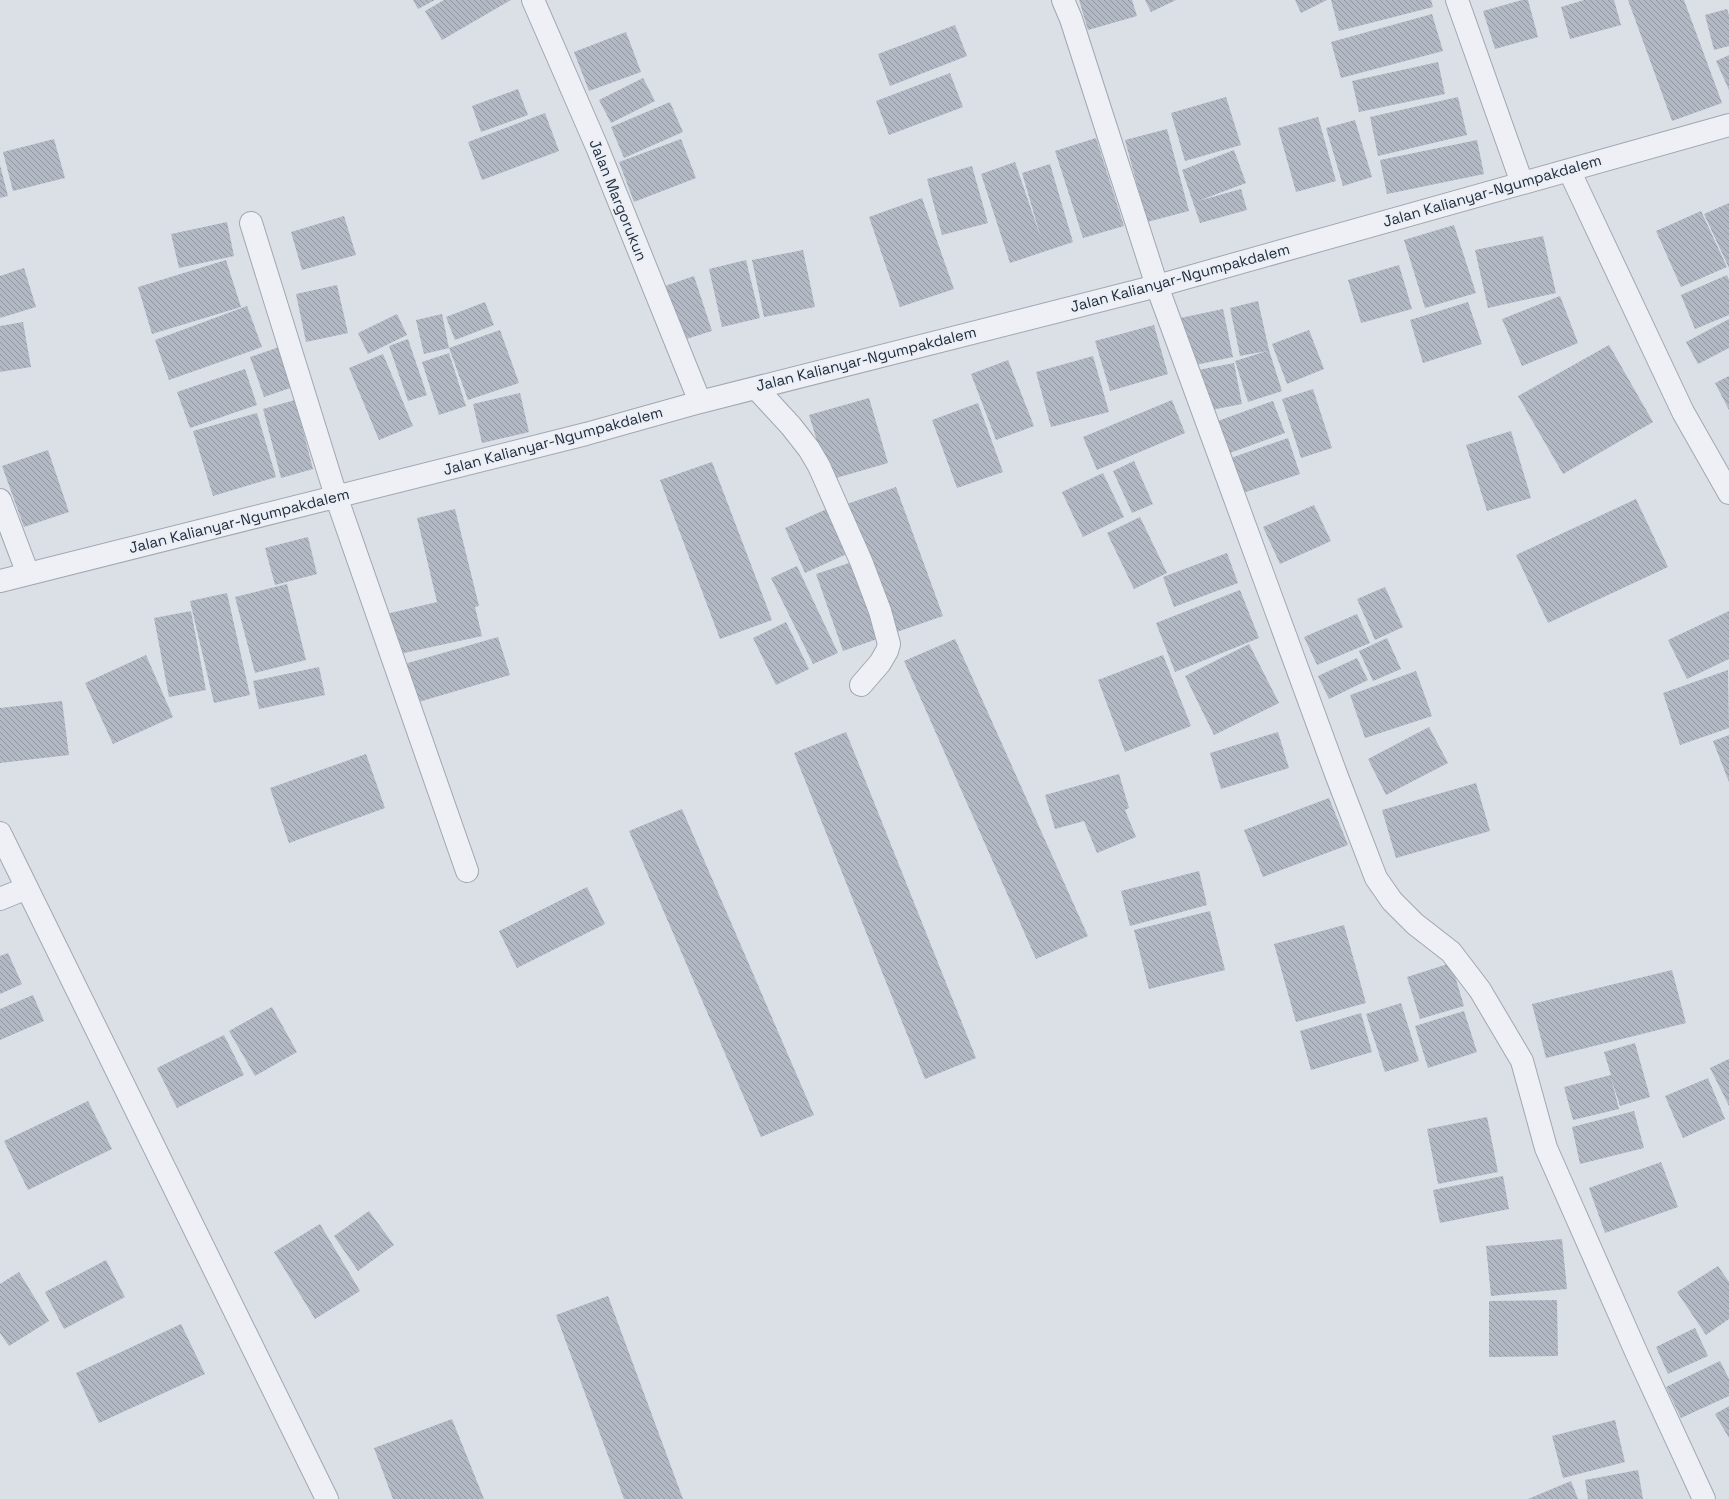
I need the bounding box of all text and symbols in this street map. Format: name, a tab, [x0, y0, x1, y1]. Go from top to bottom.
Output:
street label: Jalan Margorukun	[585, 136, 652, 263]
street label: Jalan Kalianyar-Ngumpakdalem	[1380, 150, 1603, 231]
street label: Jalan Kalianyar-Ngumpakdalem	[1068, 239, 1292, 316]
street label: Jalan Kalianyar-Ngumpakdalem	[754, 322, 978, 395]
street label: Jalan Kalianyar-Ngumpakdalem	[441, 402, 665, 479]
street label: Jalan Kalianyar-Ngumpakdalem	[127, 484, 351, 557]

